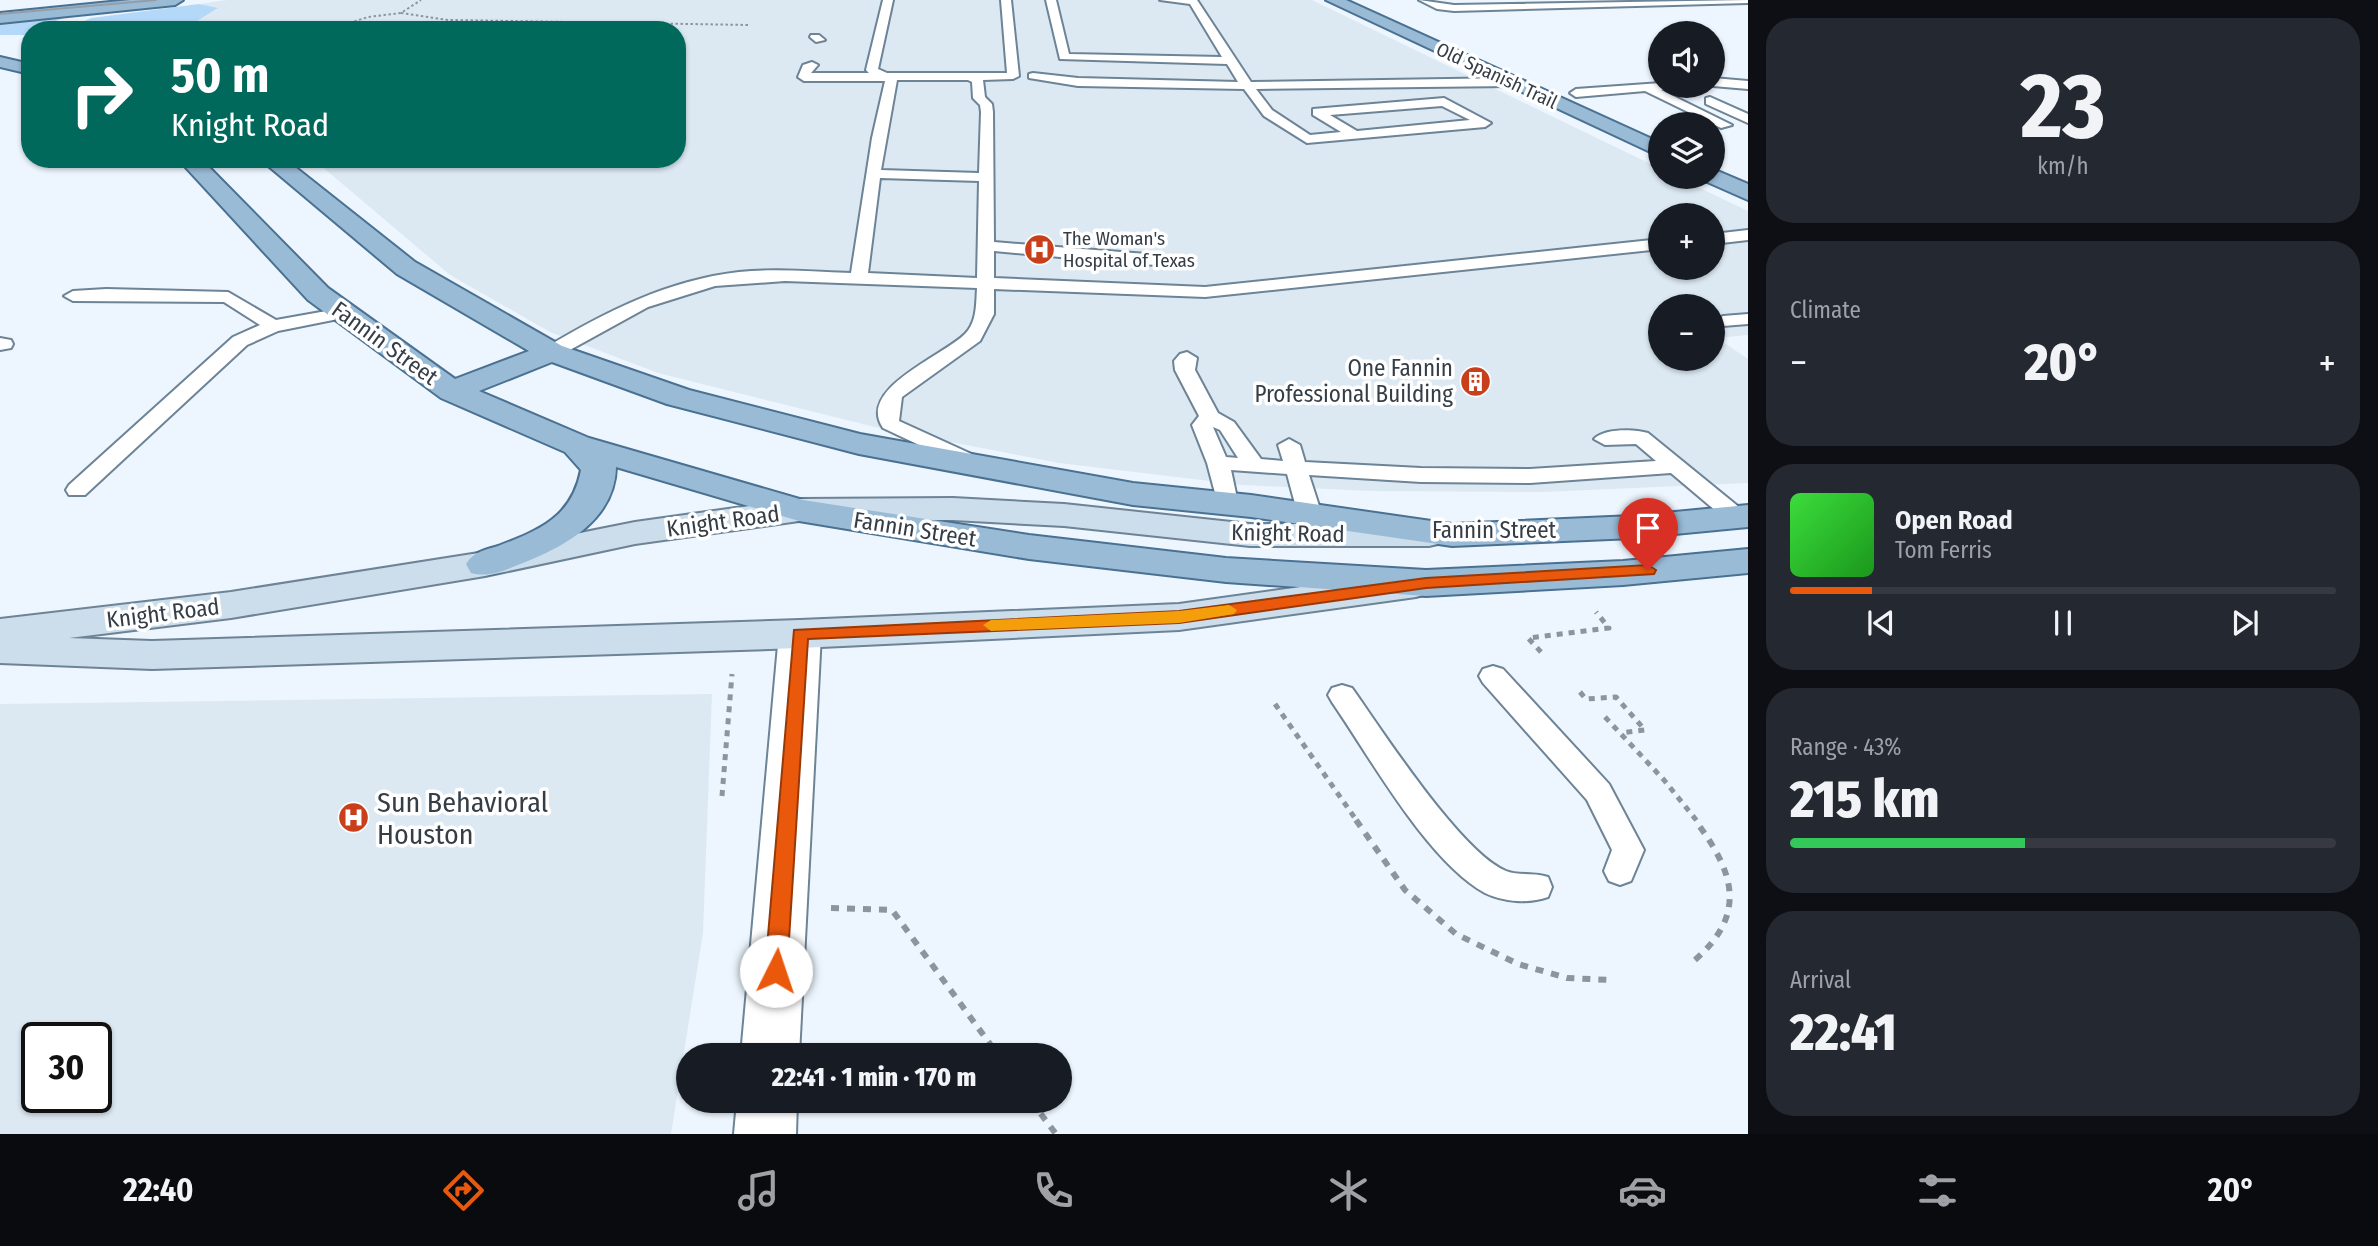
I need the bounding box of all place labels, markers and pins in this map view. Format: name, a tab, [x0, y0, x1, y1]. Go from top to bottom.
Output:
place label: The Woman's Hospital of Texas	[1063, 227, 1195, 272]
hospital icon: The Woman's Hospital of Texas	[1023, 232, 1057, 266]
place label: One Fannin Professional Building	[1254, 354, 1453, 408]
building icon: One Fannin Professional Building	[1459, 364, 1493, 398]
pin	[1618, 498, 1678, 570]
place label: Sun Behavioral Houston	[377, 786, 548, 851]
hospital icon: Sun Behavioral Houston	[337, 801, 371, 835]

